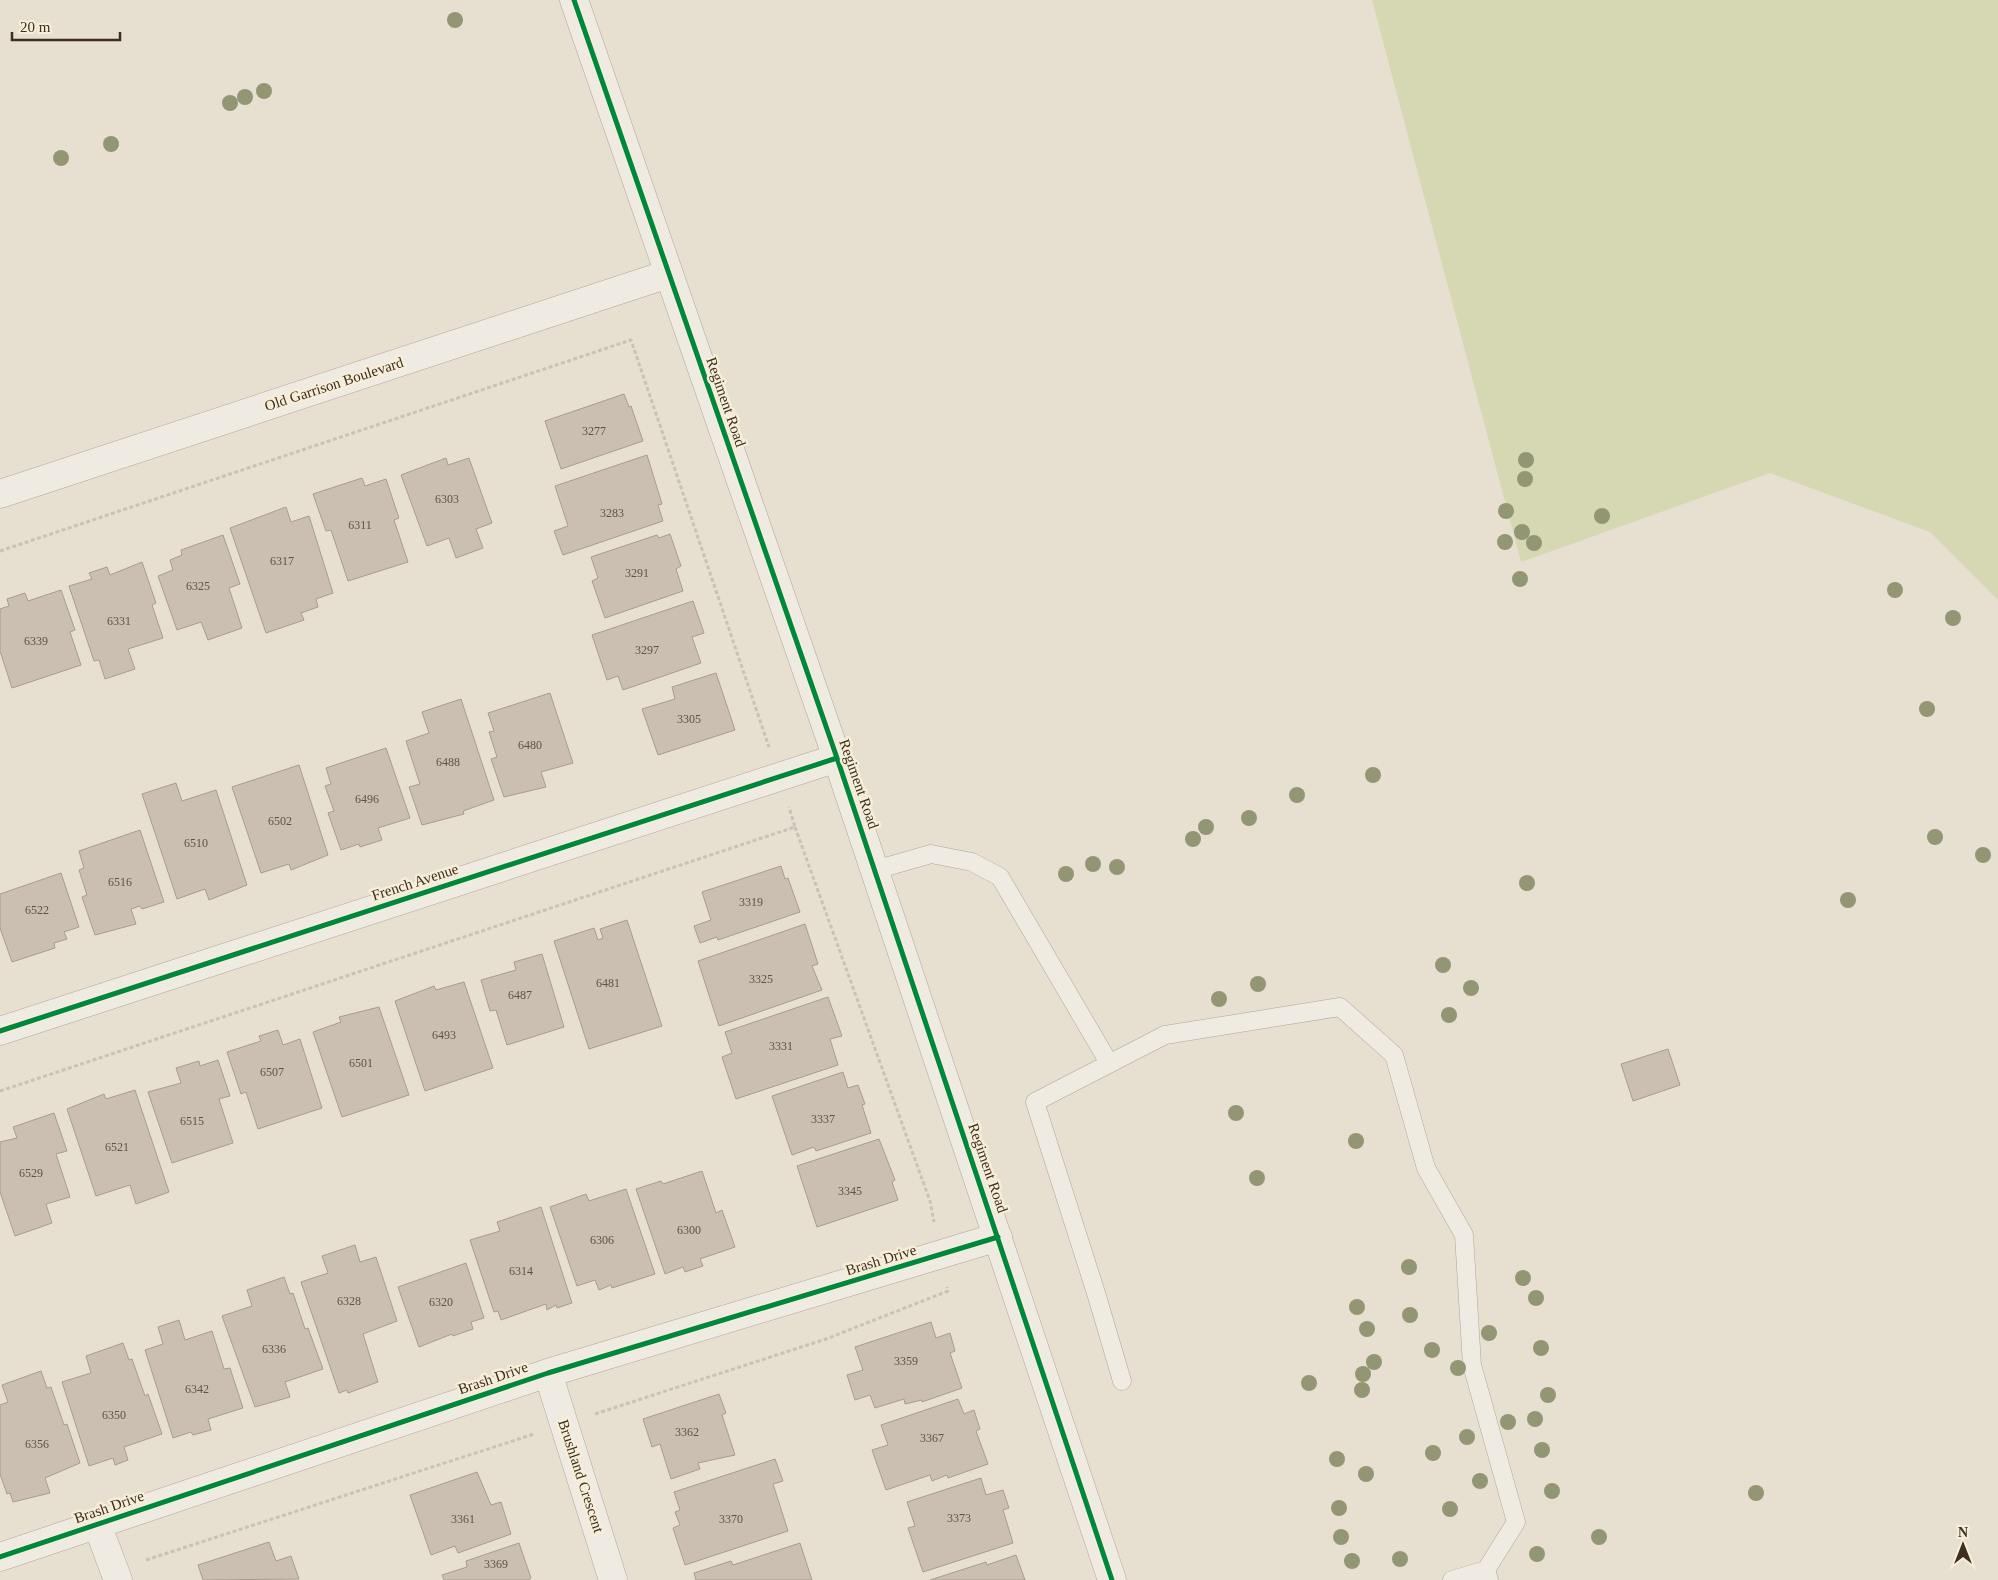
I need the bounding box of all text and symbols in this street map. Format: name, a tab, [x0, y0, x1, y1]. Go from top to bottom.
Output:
scale bar	[12, 10, 120, 42]
text: 20 m	[20, 19, 51, 35]
street label: Old Garrison Boulevard	[263, 354, 406, 414]
street label: Regiment Road	[703, 355, 749, 449]
house number: 3277	[582, 424, 606, 438]
house number: 6303	[435, 492, 459, 506]
house number: 3283	[600, 506, 624, 520]
house number: 6311	[348, 518, 372, 532]
house number: 6317	[270, 554, 294, 568]
house number: 3291	[625, 566, 649, 580]
house number: 6325	[186, 579, 210, 593]
house number: 6331	[107, 614, 131, 628]
house number: 6339	[24, 634, 48, 648]
house number: 3297	[635, 643, 659, 657]
house number: 3305	[677, 712, 701, 726]
street label: Regiment Road	[836, 737, 882, 831]
house number: 6480	[518, 738, 542, 752]
house number: 6488	[436, 755, 460, 769]
house number: 6496	[355, 792, 379, 806]
house number: 6502	[268, 814, 292, 828]
house number: 6510	[184, 836, 208, 850]
street label: French Avenue	[370, 860, 461, 904]
house number: 6516	[108, 875, 132, 889]
house number: 3319	[739, 895, 763, 909]
house number: 6522	[25, 903, 49, 917]
house number: 3325	[749, 972, 773, 986]
house number: 6481	[596, 976, 620, 990]
house number: 6487	[508, 988, 532, 1002]
house number: 6493	[432, 1028, 456, 1042]
house number: 3331	[769, 1039, 793, 1053]
house number: 6501	[349, 1056, 373, 1070]
house number: 6507	[260, 1065, 284, 1079]
house number: 3337	[811, 1112, 835, 1126]
house number: 6515	[180, 1114, 204, 1128]
street label: Regiment Road	[965, 1121, 1011, 1215]
house number: 6521	[105, 1140, 129, 1154]
house number: 6529	[19, 1166, 43, 1180]
house number: 3345	[838, 1184, 862, 1198]
house number: 6300	[677, 1223, 701, 1237]
house number: 6306	[590, 1233, 614, 1247]
street label: Brash Drive	[844, 1242, 919, 1278]
house number: 6314	[509, 1264, 533, 1278]
house number: 6328	[337, 1294, 361, 1308]
house number: 6320	[429, 1295, 453, 1309]
house number: 6336	[262, 1342, 286, 1356]
house number: 3359	[894, 1354, 918, 1368]
street label: Brash Drive	[456, 1358, 530, 1397]
house number: 6342	[185, 1382, 209, 1396]
house number: 6350	[102, 1408, 126, 1422]
street label: Brushland Crescent	[555, 1417, 607, 1535]
house number: 3362	[675, 1425, 699, 1439]
house number: 3367	[920, 1431, 944, 1445]
house number: 6356	[25, 1437, 49, 1451]
street label: Brash Drive	[72, 1487, 146, 1526]
house number: 3373	[947, 1511, 971, 1525]
house number: 3361	[451, 1512, 475, 1526]
house number: 3370	[719, 1512, 743, 1526]
north arrow	[1938, 1520, 1988, 1570]
text: N	[1958, 1525, 1968, 1540]
house number: 3369	[484, 1557, 508, 1571]

